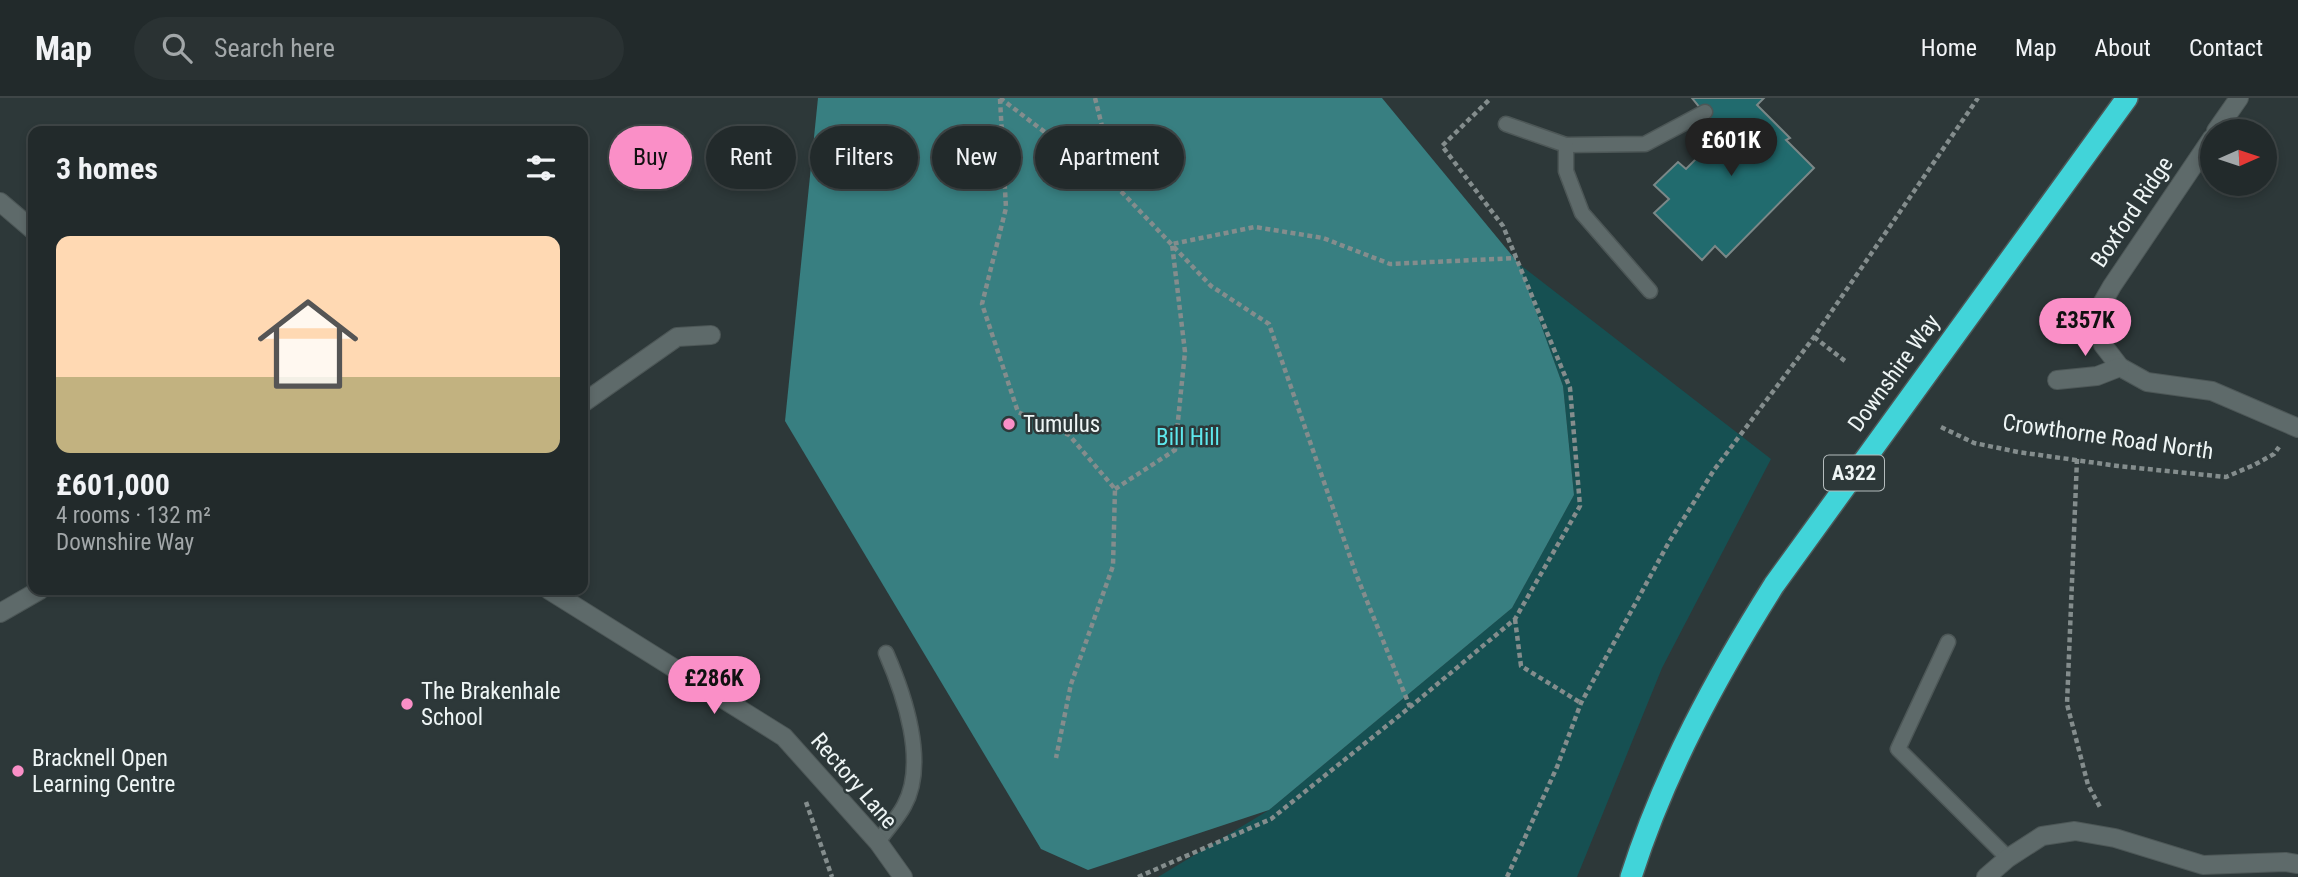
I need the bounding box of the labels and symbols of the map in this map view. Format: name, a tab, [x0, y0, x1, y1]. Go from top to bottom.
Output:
pin: £601K	[1682, 118, 1780, 178]
north arrow	[2200, 119, 2277, 196]
street label: Boxford Ridge	[2085, 152, 2179, 272]
pin: £357K	[2036, 299, 2134, 358]
street label: Downshire Way	[1842, 309, 1946, 437]
street label: Crowthorne Road North	[2001, 409, 2215, 465]
place label: Tumulus	[1023, 411, 1100, 438]
marker: Tumulus	[1001, 416, 1017, 432]
park label: Bill Hill	[1156, 424, 1220, 451]
road number: A322	[1824, 456, 1884, 490]
pin: £286K	[665, 656, 763, 716]
place label: The Brakenhale School	[421, 678, 561, 731]
marker: The Brakenhale School	[399, 696, 415, 712]
street label: Rectory Lane	[805, 728, 903, 834]
place label: Bracknell Open Learning Centre	[32, 745, 175, 798]
marker: Bracknell Open Learning Centre	[10, 763, 26, 779]

